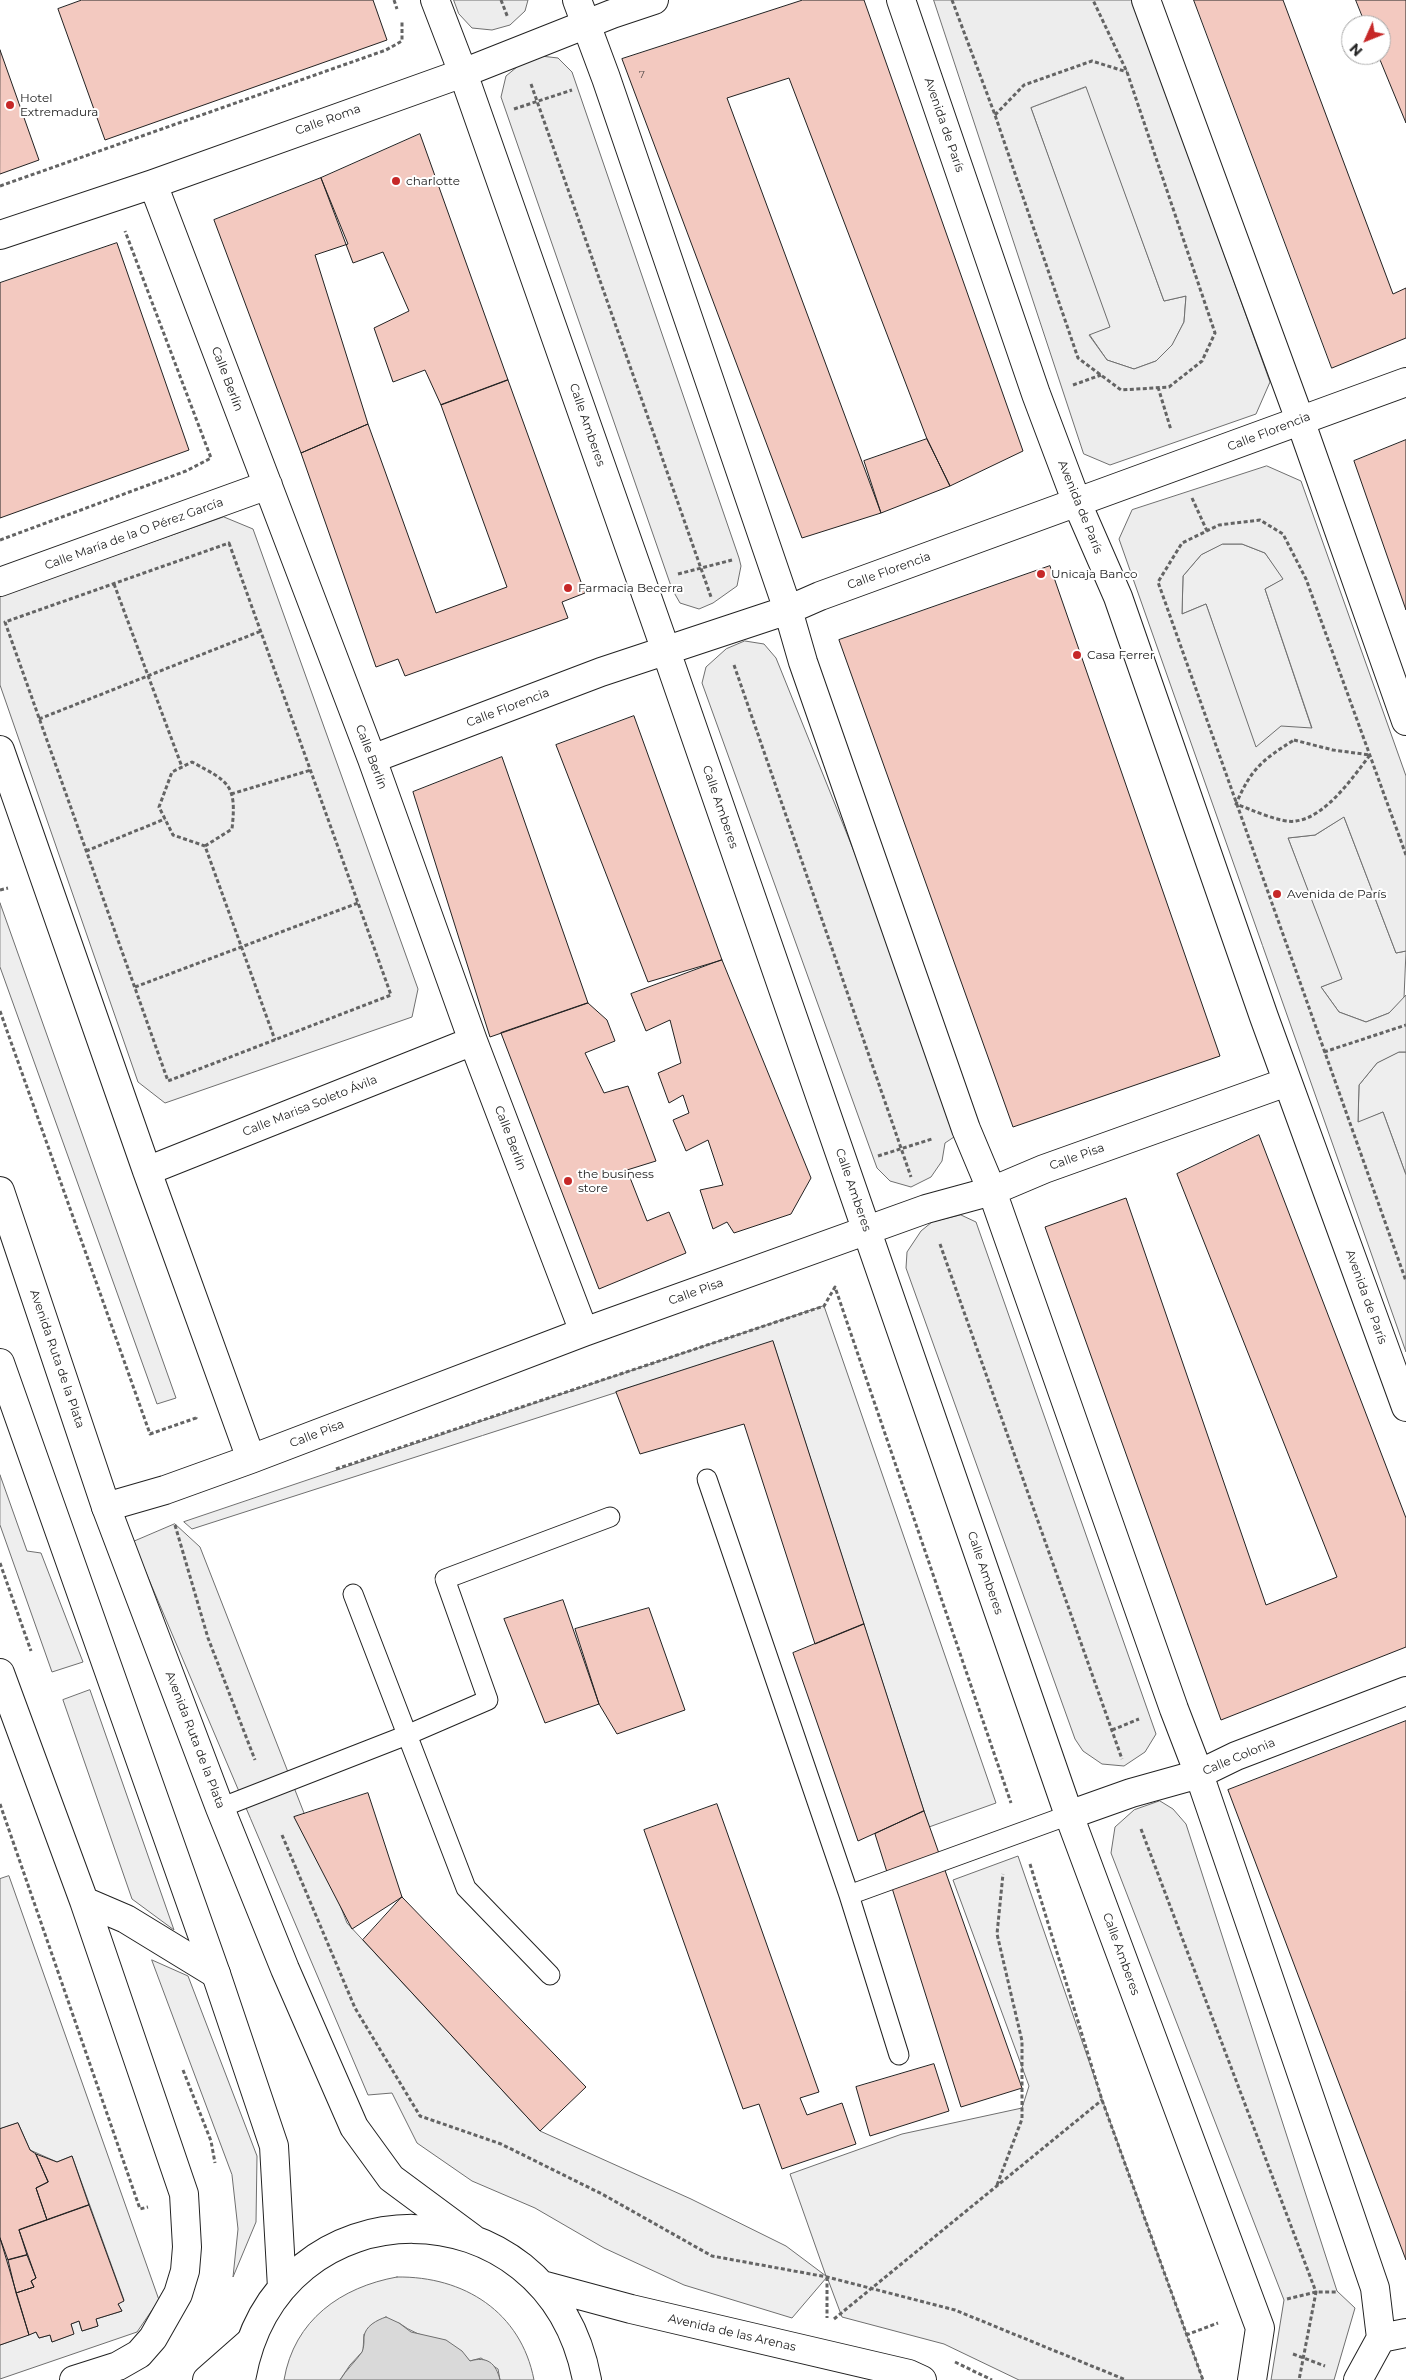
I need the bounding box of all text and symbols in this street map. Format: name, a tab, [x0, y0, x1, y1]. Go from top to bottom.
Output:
north arrow	[1341, 15, 1391, 65]
text: N	[1346, 39, 1366, 60]
house number: 7	[639, 69, 645, 81]
street label: Avenida de París	[921, 76, 967, 174]
place label: Hotel Extremadura	[20, 91, 98, 119]
marker: Hotel Extremadura	[4, 99, 16, 111]
street label: Calle Roma	[293, 102, 363, 138]
place label: charlotte	[406, 174, 460, 188]
marker: charlotte	[390, 175, 402, 187]
street label: Calle Berlín	[208, 345, 246, 413]
street label: Calle Amberes	[566, 382, 608, 468]
street label: Calle Florencia	[1225, 410, 1313, 454]
street label: Avenida de París	[1055, 458, 1105, 556]
street label: Calle María de la O Pérez García	[43, 495, 225, 573]
street label: Calle Florencia	[845, 549, 933, 593]
place label: Unicaja Banco	[1051, 567, 1138, 581]
marker: Unicaja Banco	[1035, 568, 1047, 580]
place label: Farmacia Becerra	[578, 581, 683, 595]
marker: Farmacia Becerra	[562, 582, 574, 594]
place label: Casa Ferrer	[1087, 648, 1155, 662]
marker: Casa Ferrer	[1071, 649, 1083, 661]
street label: Calle Florencia	[464, 686, 552, 730]
street label: Calle Berlín	[352, 723, 390, 791]
street label: Calle Amberes	[699, 764, 741, 850]
place label: Avenida de París	[1287, 887, 1386, 901]
marker: Avenida de París	[1271, 888, 1283, 900]
street label: Calle Marisa Soleto Ávila	[241, 1072, 379, 1140]
street label: Calle Berlín	[491, 1104, 529, 1172]
street label: Calle Pisa	[1048, 1140, 1106, 1174]
street label: Calle Amberes	[832, 1147, 874, 1233]
place label: the business store	[578, 1167, 654, 1195]
marker: the business store	[562, 1175, 574, 1187]
street label: Avenida de París	[1342, 1248, 1390, 1346]
street label: Calle Pisa	[667, 1275, 725, 1309]
street label: Avenida Ruta de la Plata	[26, 1288, 88, 1430]
street label: Calle Pisa	[288, 1417, 346, 1451]
street label: Calle Amberes	[964, 1530, 1006, 1616]
street label: Avenida Ruta de la Plata	[162, 1669, 228, 1811]
street label: Calle Colonia	[1201, 1735, 1277, 1779]
street label: Calle Amberes	[1099, 1911, 1143, 1997]
street label: Avenida de las Arenas	[667, 2311, 797, 2355]

